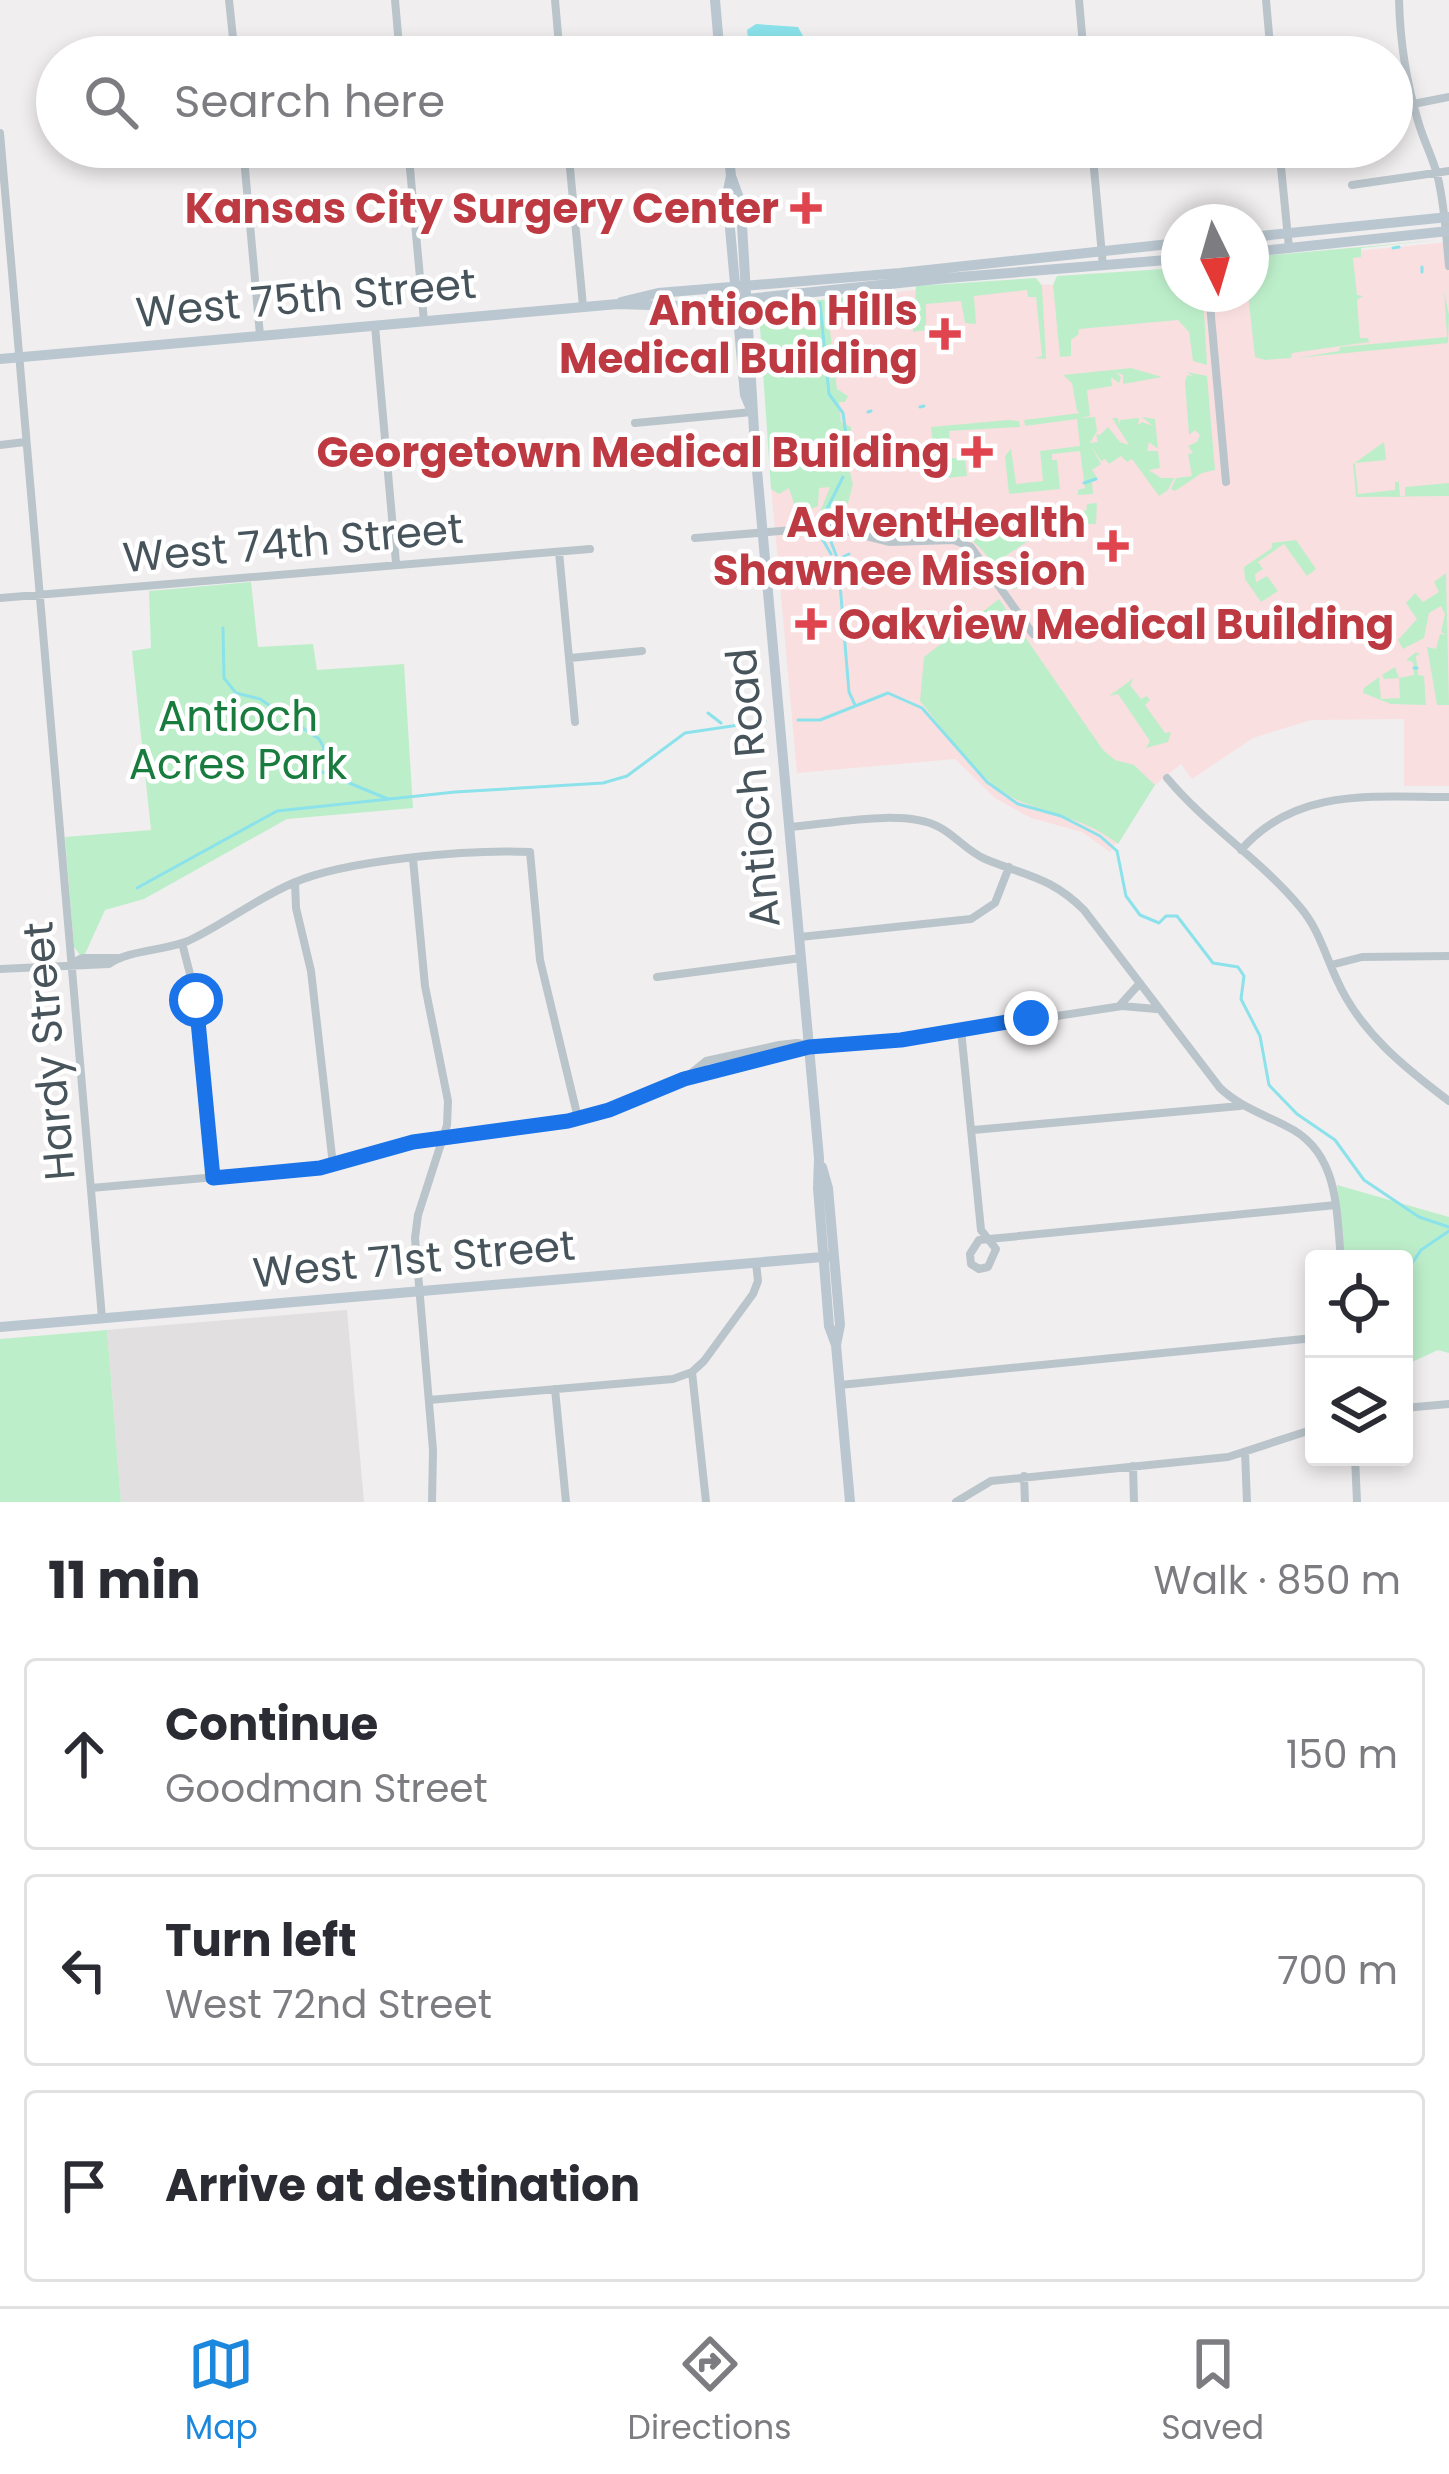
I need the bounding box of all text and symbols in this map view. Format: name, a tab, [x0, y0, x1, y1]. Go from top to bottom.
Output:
search box	[36, 36, 1413, 168]
icon: search	[78, 69, 144, 135]
text: Search here	[174, 70, 445, 133]
place label: Kansas City Surgery Center	[185, 179, 779, 238]
marker: Kansas City Surgery Center	[790, 192, 822, 224]
north arrow	[1161, 204, 1269, 312]
street label: West 75th Street	[134, 254, 478, 342]
place label: Antioch Hills Medical Building	[559, 281, 918, 388]
marker: Antioch Hills Medical Building	[929, 318, 961, 350]
place label: Georgetown Medical Building	[317, 423, 950, 482]
marker: Georgetown Medical Building	[961, 436, 993, 468]
place label: AdventHealth Shawnee Mission	[713, 493, 1086, 600]
street label: West 74th Street	[120, 499, 466, 587]
marker: AdventHealth Shawnee Mission	[1097, 530, 1129, 562]
place label: Oakview Medical Building	[838, 595, 1394, 654]
marker: Oakview Medical Building	[795, 608, 827, 640]
street label: Antioch Road	[711, 646, 795, 930]
park label: Antioch Acres Park	[129, 687, 348, 794]
street label: Hardy Street	[8, 919, 90, 1183]
route start	[169, 973, 223, 1027]
route end	[1004, 991, 1058, 1045]
street label: West 71st Street	[250, 1216, 578, 1302]
map controls	[1305, 1250, 1413, 1466]
button: locate	[1305, 1250, 1413, 1358]
button: layers	[1305, 1358, 1413, 1466]
text: 11 min	[48, 1544, 201, 1616]
text: Walk · 850 m	[1154, 1553, 1401, 1608]
text: Continue	[165, 1693, 378, 1756]
icon: ahead	[51, 1721, 117, 1787]
text: 150 m	[1286, 1727, 1398, 1782]
text: Goodman Street	[165, 1761, 488, 1816]
text: Turn left	[165, 1909, 357, 1972]
icon: left	[51, 1937, 117, 2003]
text: 700 m	[1277, 1943, 1398, 1998]
text: West 72nd Street	[165, 1977, 492, 2032]
icon: arrive	[51, 2153, 117, 2219]
text: Arrive at destination	[165, 2154, 640, 2217]
tab: Map	[185, 2331, 258, 2453]
tab: Directions	[628, 2331, 791, 2453]
tab: Saved	[1161, 2331, 1264, 2453]

